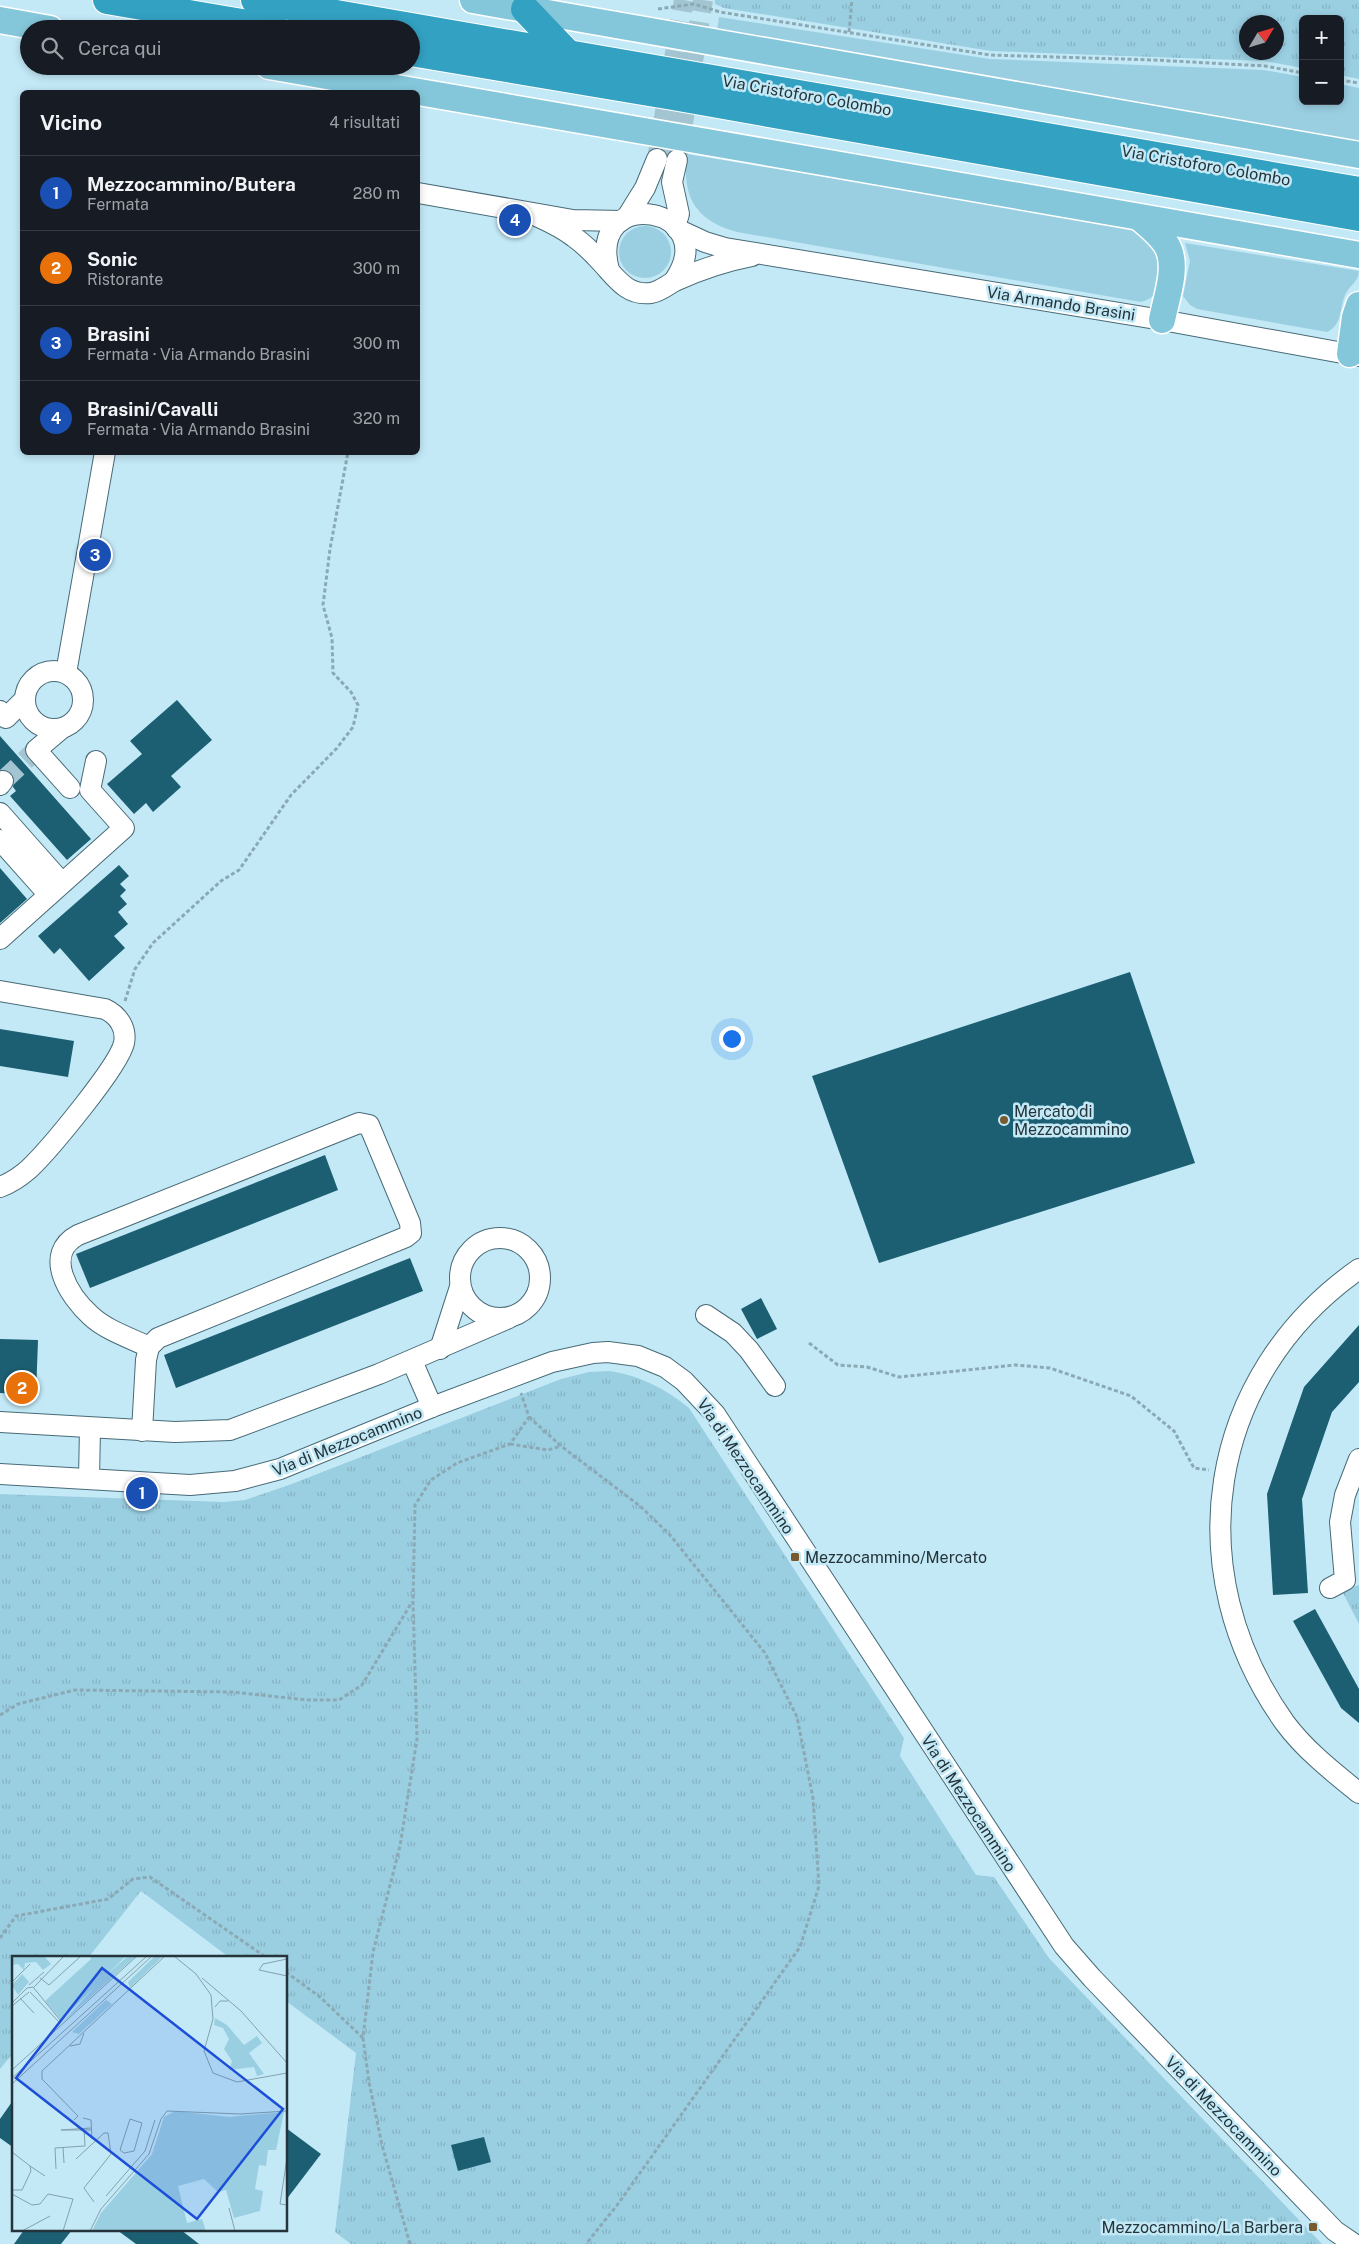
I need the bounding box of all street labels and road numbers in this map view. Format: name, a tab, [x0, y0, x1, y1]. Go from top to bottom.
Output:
street label: Via Cristoforo Colombo	[721, 71, 893, 120]
street label: Via Cristoforo Colombo	[1120, 141, 1292, 190]
street label: Via Armando Brasini	[985, 282, 1137, 325]
street label: Via di Mezzocammino	[693, 1395, 798, 1538]
street label: Via di Mezzocammino	[270, 1403, 425, 1480]
street label: Via di Mezzocammino	[917, 1731, 1020, 1875]
street label: Via di Mezzocammino	[1161, 2052, 1286, 2180]

